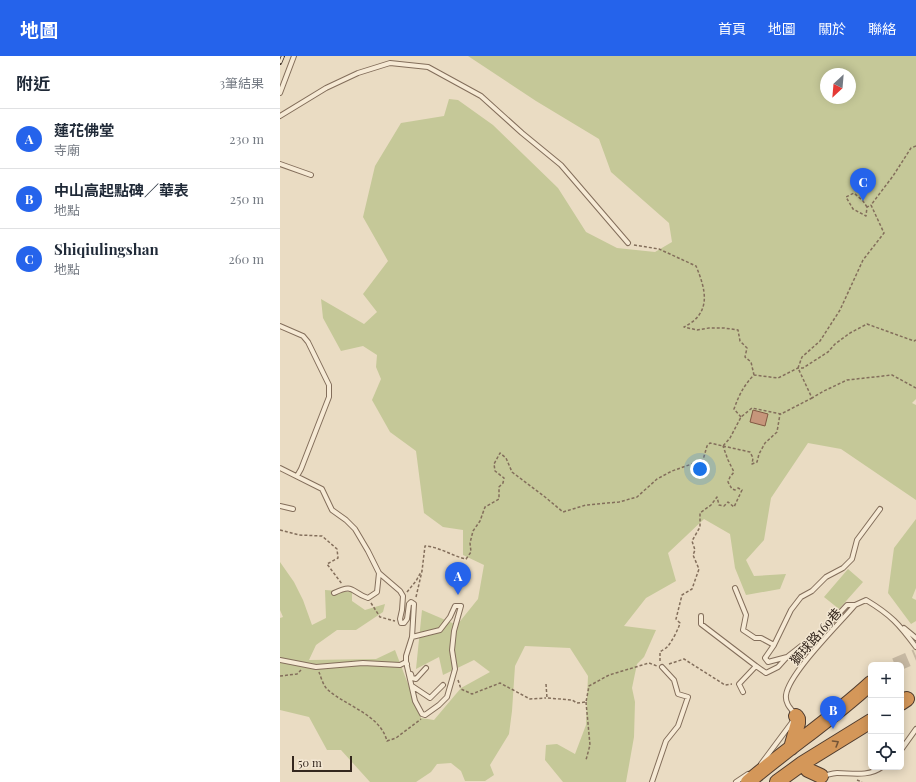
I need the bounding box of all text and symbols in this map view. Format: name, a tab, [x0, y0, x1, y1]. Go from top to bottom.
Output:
text: 地圖	[20, 16, 58, 42]
text: 首頁	[718, 19, 746, 38]
text: 地圖	[768, 19, 796, 38]
text: 關於	[818, 19, 846, 38]
text: 聯絡	[868, 19, 896, 38]
north arrow	[820, 68, 856, 104]
text: 附近	[16, 72, 50, 94]
text: 3筆結果	[219, 74, 264, 91]
text: 蓮花佛堂	[54, 120, 114, 140]
text: A	[25, 130, 33, 147]
text: 230 m	[229, 130, 264, 147]
text: 寺廟	[54, 141, 80, 158]
pin: C	[850, 168, 876, 201]
text: 中山高起點碑／華表	[54, 180, 189, 200]
text: B	[25, 190, 33, 207]
text: 250 m	[230, 190, 264, 207]
text: 地點	[54, 201, 80, 218]
text: Shiqiulingshan	[54, 239, 159, 259]
text: C	[24, 250, 34, 267]
text: 260 m	[228, 250, 264, 267]
text: 地點	[54, 260, 80, 277]
your location	[690, 459, 710, 479]
pin: A	[445, 562, 471, 595]
street label: 獅球路169巷	[786, 604, 844, 668]
map controls	[868, 662, 904, 770]
button: +	[868, 662, 904, 698]
pin: B	[820, 696, 846, 729]
button: −	[868, 698, 904, 734]
button: locate	[868, 734, 904, 770]
one-way arrow	[832, 740, 839, 748]
scale bar	[292, 754, 352, 773]
text: 50 m	[298, 755, 322, 770]

